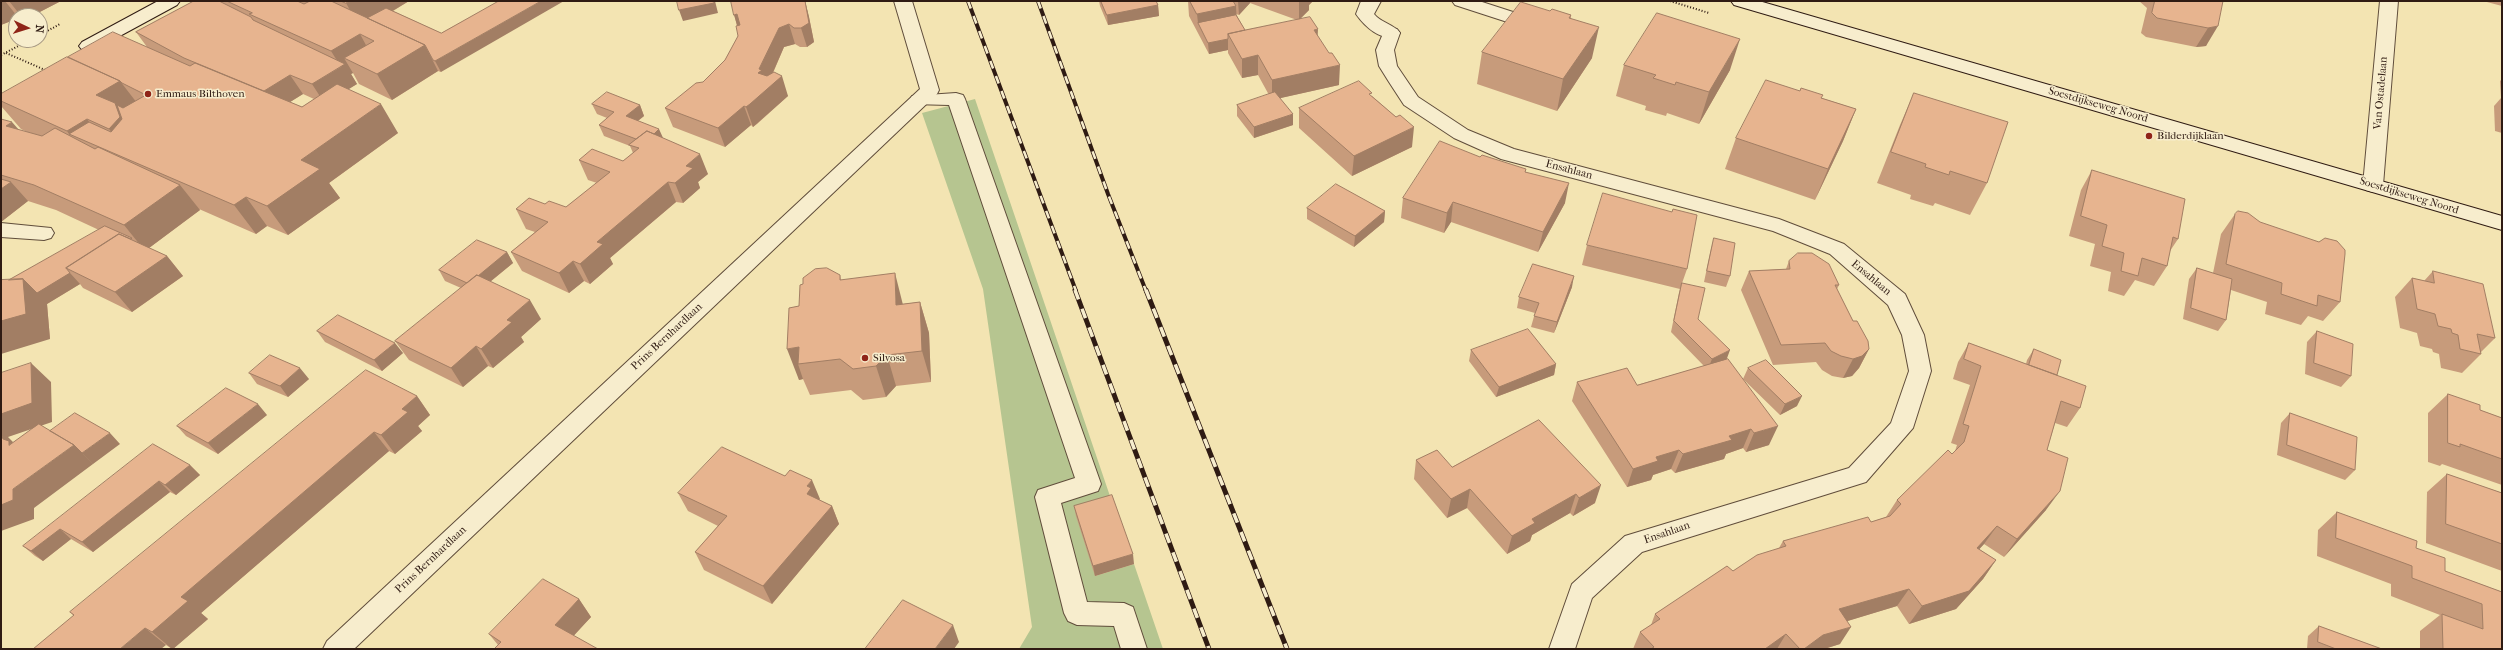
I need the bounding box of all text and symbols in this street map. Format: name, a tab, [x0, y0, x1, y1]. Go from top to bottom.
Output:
north arrow	[8, 8, 48, 48]
text: N	[33, 24, 46, 33]
street label: Van Ostadelaan	[2371, 56, 2391, 130]
street label: Soestdijkseweg Noord	[2047, 84, 2149, 126]
place label: Emmaus Bilthoven	[156, 87, 245, 101]
marker: Emmaus Bilthoven	[143, 89, 153, 99]
place label: Bilderdijklaan	[2157, 129, 2224, 143]
marker: Bilderdijklaan	[2144, 131, 2154, 141]
street label: Ensahlaan	[1544, 157, 1594, 183]
street label: Soestdijkseweg Noord	[2358, 175, 2460, 217]
street label: Ensahlaan	[1848, 258, 1894, 298]
street label: Prins Bernhardlaan	[629, 301, 705, 373]
place label: Silvosa	[873, 351, 905, 365]
marker: Silvosa	[860, 353, 870, 363]
street label: Ensahlaan	[1642, 519, 1692, 547]
street label: Prins Bernhardlaan	[393, 524, 469, 596]

